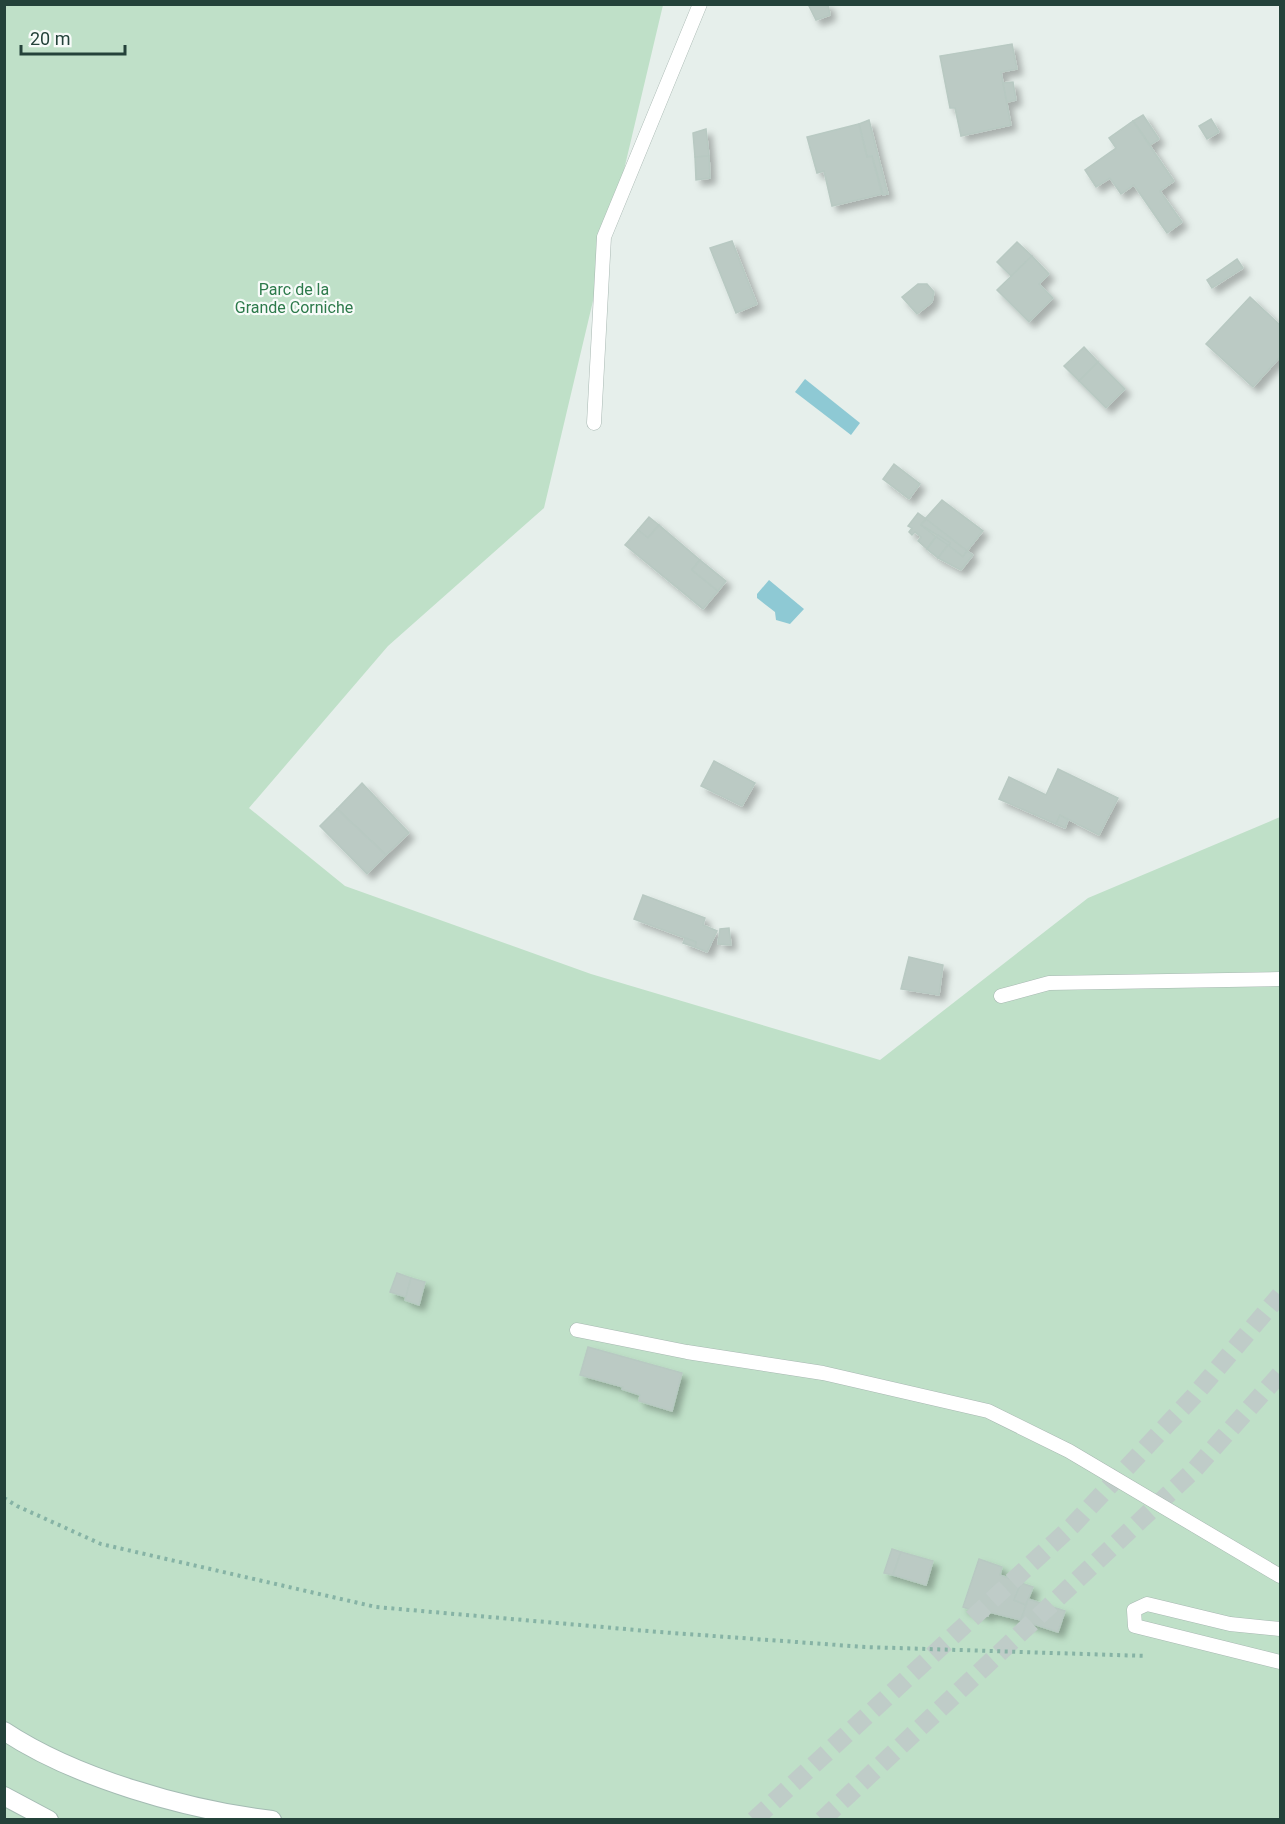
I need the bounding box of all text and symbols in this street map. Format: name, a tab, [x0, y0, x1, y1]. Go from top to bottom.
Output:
scale bar	[21, 18, 124, 56]
text: 20 m	[30, 28, 70, 49]
park label: Parc de la Grande Corniche	[235, 280, 353, 317]

